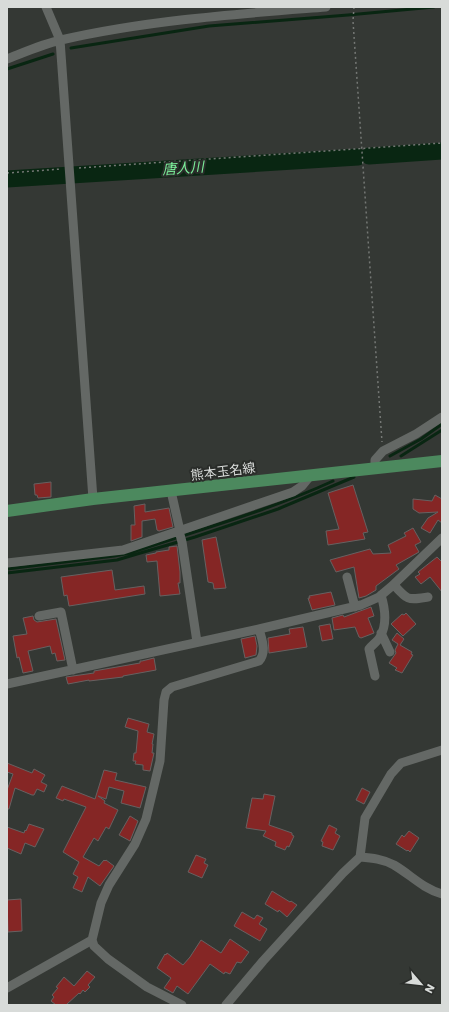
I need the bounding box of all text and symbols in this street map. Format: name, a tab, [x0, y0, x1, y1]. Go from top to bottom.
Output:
water label: 唐人川	[161, 156, 207, 179]
street label: 熊本玉名線	[190, 458, 256, 485]
north arrow	[401, 964, 441, 1004]
text: N	[421, 981, 439, 996]

